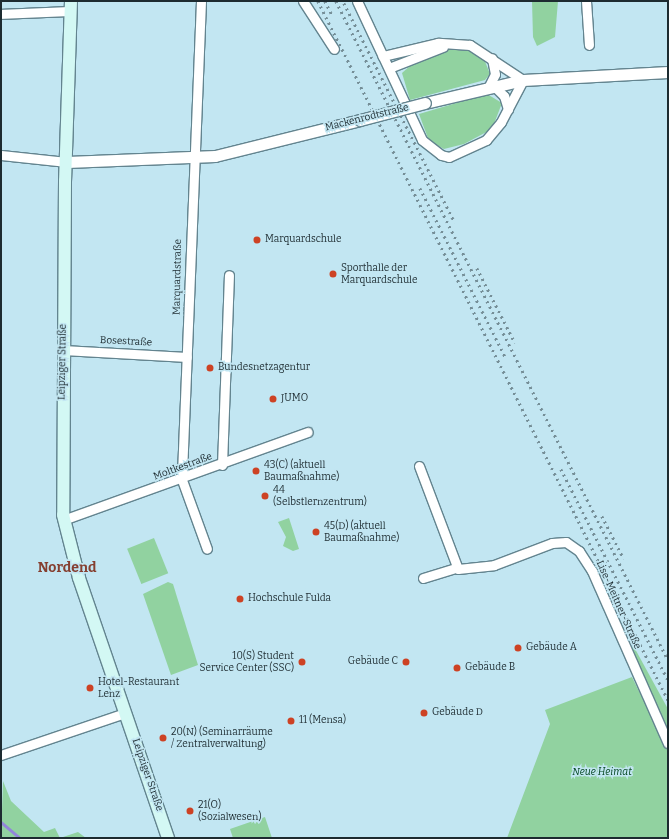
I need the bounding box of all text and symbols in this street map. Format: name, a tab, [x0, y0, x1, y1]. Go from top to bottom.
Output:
street label: Mackenrodtstraße	[324, 102, 410, 134]
place label: Marquardschule	[265, 234, 341, 246]
marker: Marquardschule	[252, 235, 262, 245]
street label: Marquardstraße	[171, 239, 185, 315]
place label: Sporthalle der Marquardschule	[341, 262, 417, 286]
marker: Sporthalle der Marquardschule	[328, 269, 338, 279]
street label: Leipziger Straße	[56, 324, 70, 400]
street label: Bosestraße	[100, 335, 152, 349]
place label: Bundesnetzagentur	[218, 362, 310, 374]
marker: Bundesnetzagentur	[205, 363, 215, 373]
place label: JUMO	[281, 393, 308, 405]
marker: JUMO	[268, 394, 278, 404]
street label: Moltkestraße	[152, 451, 214, 483]
place label: 43(C) (aktuell Baumaßnahme)	[264, 459, 339, 482]
marker: 43(C) (aktuell Baumaßnahme)	[251, 466, 261, 476]
place label: 44 (Selbstlernzentrum)	[273, 484, 367, 508]
marker: 44 (Selbstlernzentrum)	[260, 491, 270, 501]
place label: 45(D) (aktuell Baumaßnahme)	[324, 520, 399, 544]
marker: 45(D) (aktuell Baumaßnahme)	[311, 527, 321, 537]
street label: Lise-Meitner-Straße	[593, 559, 643, 651]
district label: Nordend	[38, 560, 96, 576]
place label: Hochschule Fulda	[248, 593, 331, 605]
marker: Hochschule Fulda	[235, 594, 245, 604]
place label: Gebäude A	[526, 642, 577, 654]
marker: Gebäude A	[513, 643, 523, 653]
place label: 10(S) Student Service Center (SSC)	[200, 650, 294, 674]
place label: Gebäude C	[348, 656, 398, 668]
marker: 10(S) Student Service Center (SSC)	[297, 657, 307, 667]
marker: Gebäude C	[401, 657, 411, 667]
place label: Gebäude B	[465, 662, 515, 674]
marker: Gebäude B	[452, 663, 462, 673]
place label: Hotel-Restaurant Lenz	[98, 676, 179, 700]
marker: Hotel-Restaurant Lenz	[85, 683, 95, 693]
place label: Gebäude D	[432, 707, 483, 719]
marker: Gebäude D	[419, 708, 429, 718]
place label: 11 (Mensa)	[299, 715, 346, 727]
marker: 11 (Mensa)	[286, 716, 296, 726]
place label: 20(N) (Seminarräume / Zentralverwaltung)	[171, 726, 273, 750]
marker: 20(N) (Seminarräume / Zentralverwaltung)	[158, 733, 168, 743]
street label: Leipziger Straße	[129, 737, 165, 813]
park label: Neue Heimat	[572, 767, 632, 779]
place label: 21(O) (Sozialwesen)	[198, 799, 261, 822]
marker: 21(O) (Sozialwesen)	[185, 806, 195, 816]

